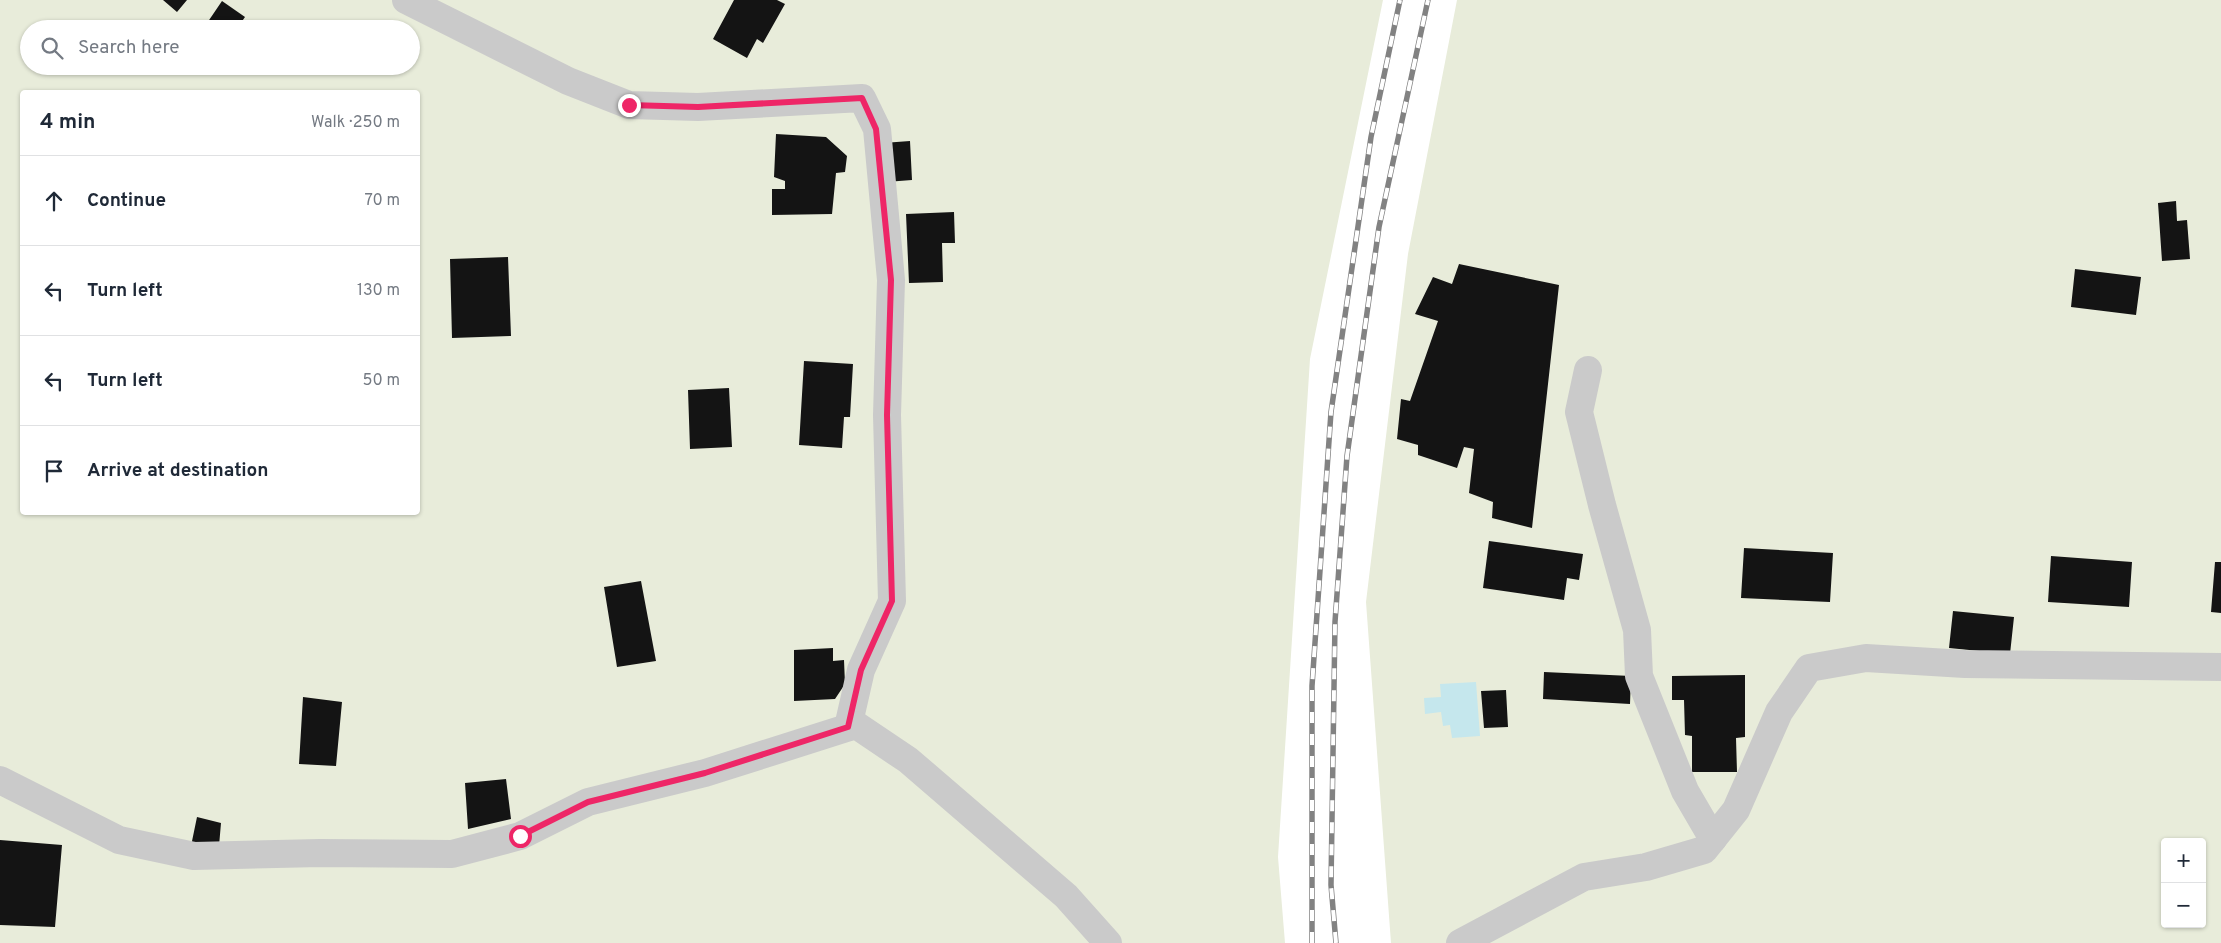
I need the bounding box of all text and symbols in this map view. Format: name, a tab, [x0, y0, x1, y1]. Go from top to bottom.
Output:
search box	[20, 20, 420, 75]
icon: search	[38, 34, 66, 62]
text: Search here	[78, 36, 180, 60]
route end	[618, 94, 641, 117]
text: 4 min	[40, 109, 96, 136]
text: Walk · 250 m	[311, 113, 400, 133]
icon: ahead	[40, 187, 68, 215]
text: Continue	[87, 189, 166, 213]
text: 70 m	[365, 191, 400, 211]
icon: left	[40, 277, 68, 305]
text: Turn left	[87, 279, 163, 303]
text: 130 m	[357, 281, 400, 301]
icon: left	[40, 367, 68, 395]
text: Turn left	[87, 369, 163, 393]
text: 50 m	[363, 371, 400, 391]
icon: arrive	[40, 457, 68, 485]
text: Arrive at destination	[87, 459, 268, 483]
route start	[509, 825, 532, 848]
map controls	[2161, 838, 2206, 928]
button: +	[2161, 838, 2206, 883]
button: −	[2161, 883, 2206, 928]

